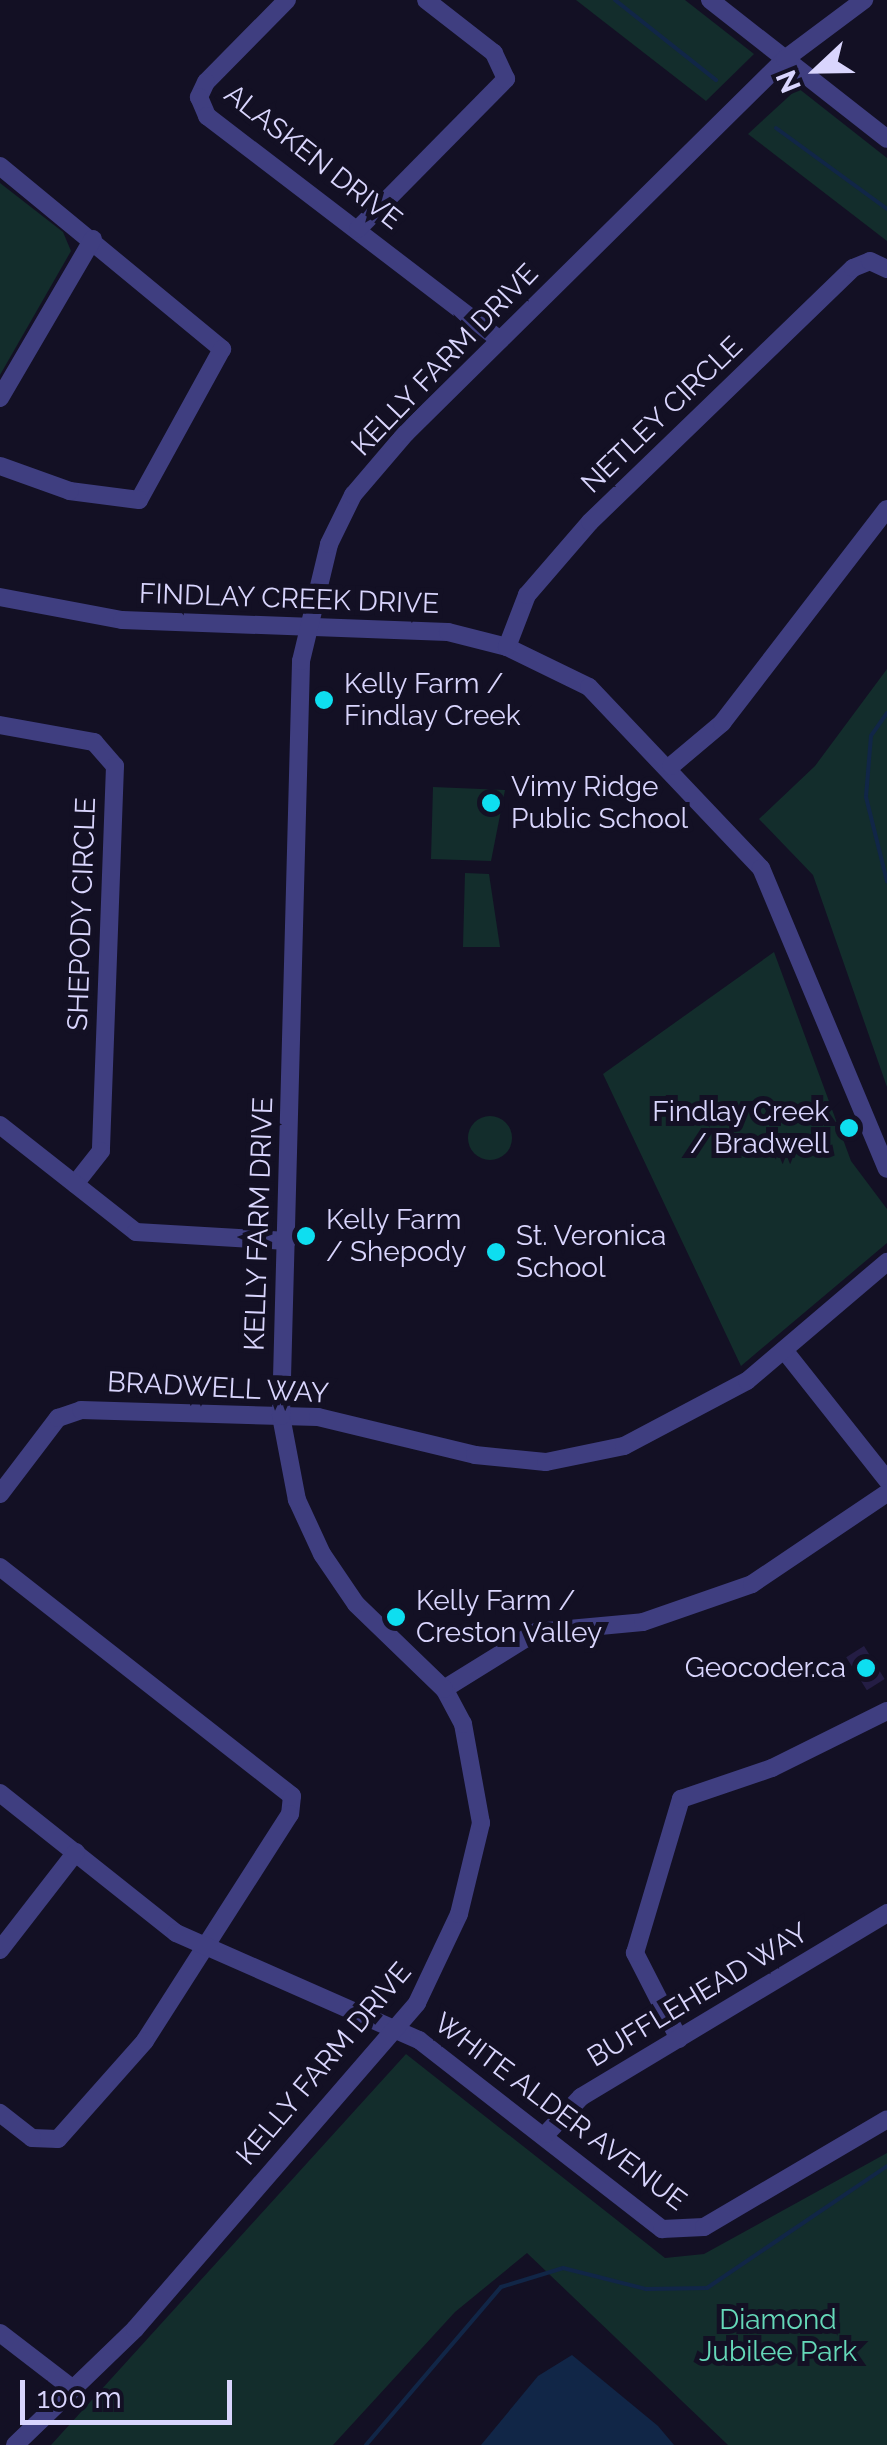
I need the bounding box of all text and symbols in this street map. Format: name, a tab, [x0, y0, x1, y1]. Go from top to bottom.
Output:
north arrow	[767, 20, 867, 120]
text: N	[769, 65, 808, 98]
street label: ALASKEN DRIVE	[218, 77, 408, 237]
street label: KELLY FARM DRIVE	[344, 257, 546, 463]
street label: NETLEY CIRCLE	[574, 329, 750, 501]
street label: FINDLAY CREEK DRIVE	[138, 577, 440, 621]
place label: Kelly Farm / Findlay Creek	[344, 667, 521, 733]
marker: Kelly Farm / Findlay Creek	[313, 689, 335, 711]
place label: Vimy Ridge Public School	[511, 770, 688, 836]
marker: Vimy Ridge Public School	[480, 792, 502, 814]
street label: SHEPODY CIRCLE	[61, 796, 103, 1032]
place label: Findlay Creek / Bradwell	[652, 1095, 829, 1161]
street label: KELLY FARM DRIVE	[238, 1096, 280, 1352]
marker: Findlay Creek / Bradwell	[838, 1117, 860, 1139]
place label: Kelly Farm / Shepody	[326, 1203, 466, 1269]
place label: St. Veronica School	[516, 1219, 667, 1285]
marker: Kelly Farm / Shepody	[295, 1225, 317, 1247]
marker: St. Veronica School	[485, 1241, 507, 1263]
street label: BRADWELL WAY	[105, 1365, 331, 1411]
place label: Kelly Farm / Creston Valley	[416, 1584, 603, 1650]
marker: Kelly Farm / Creston Valley	[385, 1606, 407, 1628]
place label: Geocoder.ca	[685, 1651, 846, 1685]
marker: Geocoder.ca	[855, 1657, 877, 1679]
street label: BUFFLEHEAD WAY	[581, 1916, 815, 2074]
street label: KELLY FARM DRIVE	[229, 1956, 419, 2172]
street label: WHITE ALDER AVENUE	[426, 2006, 694, 2218]
park label: Diamond Jubilee Park	[699, 2303, 857, 2369]
scale bar	[25, 2360, 238, 2422]
text: 100 m	[37, 2380, 122, 2415]

